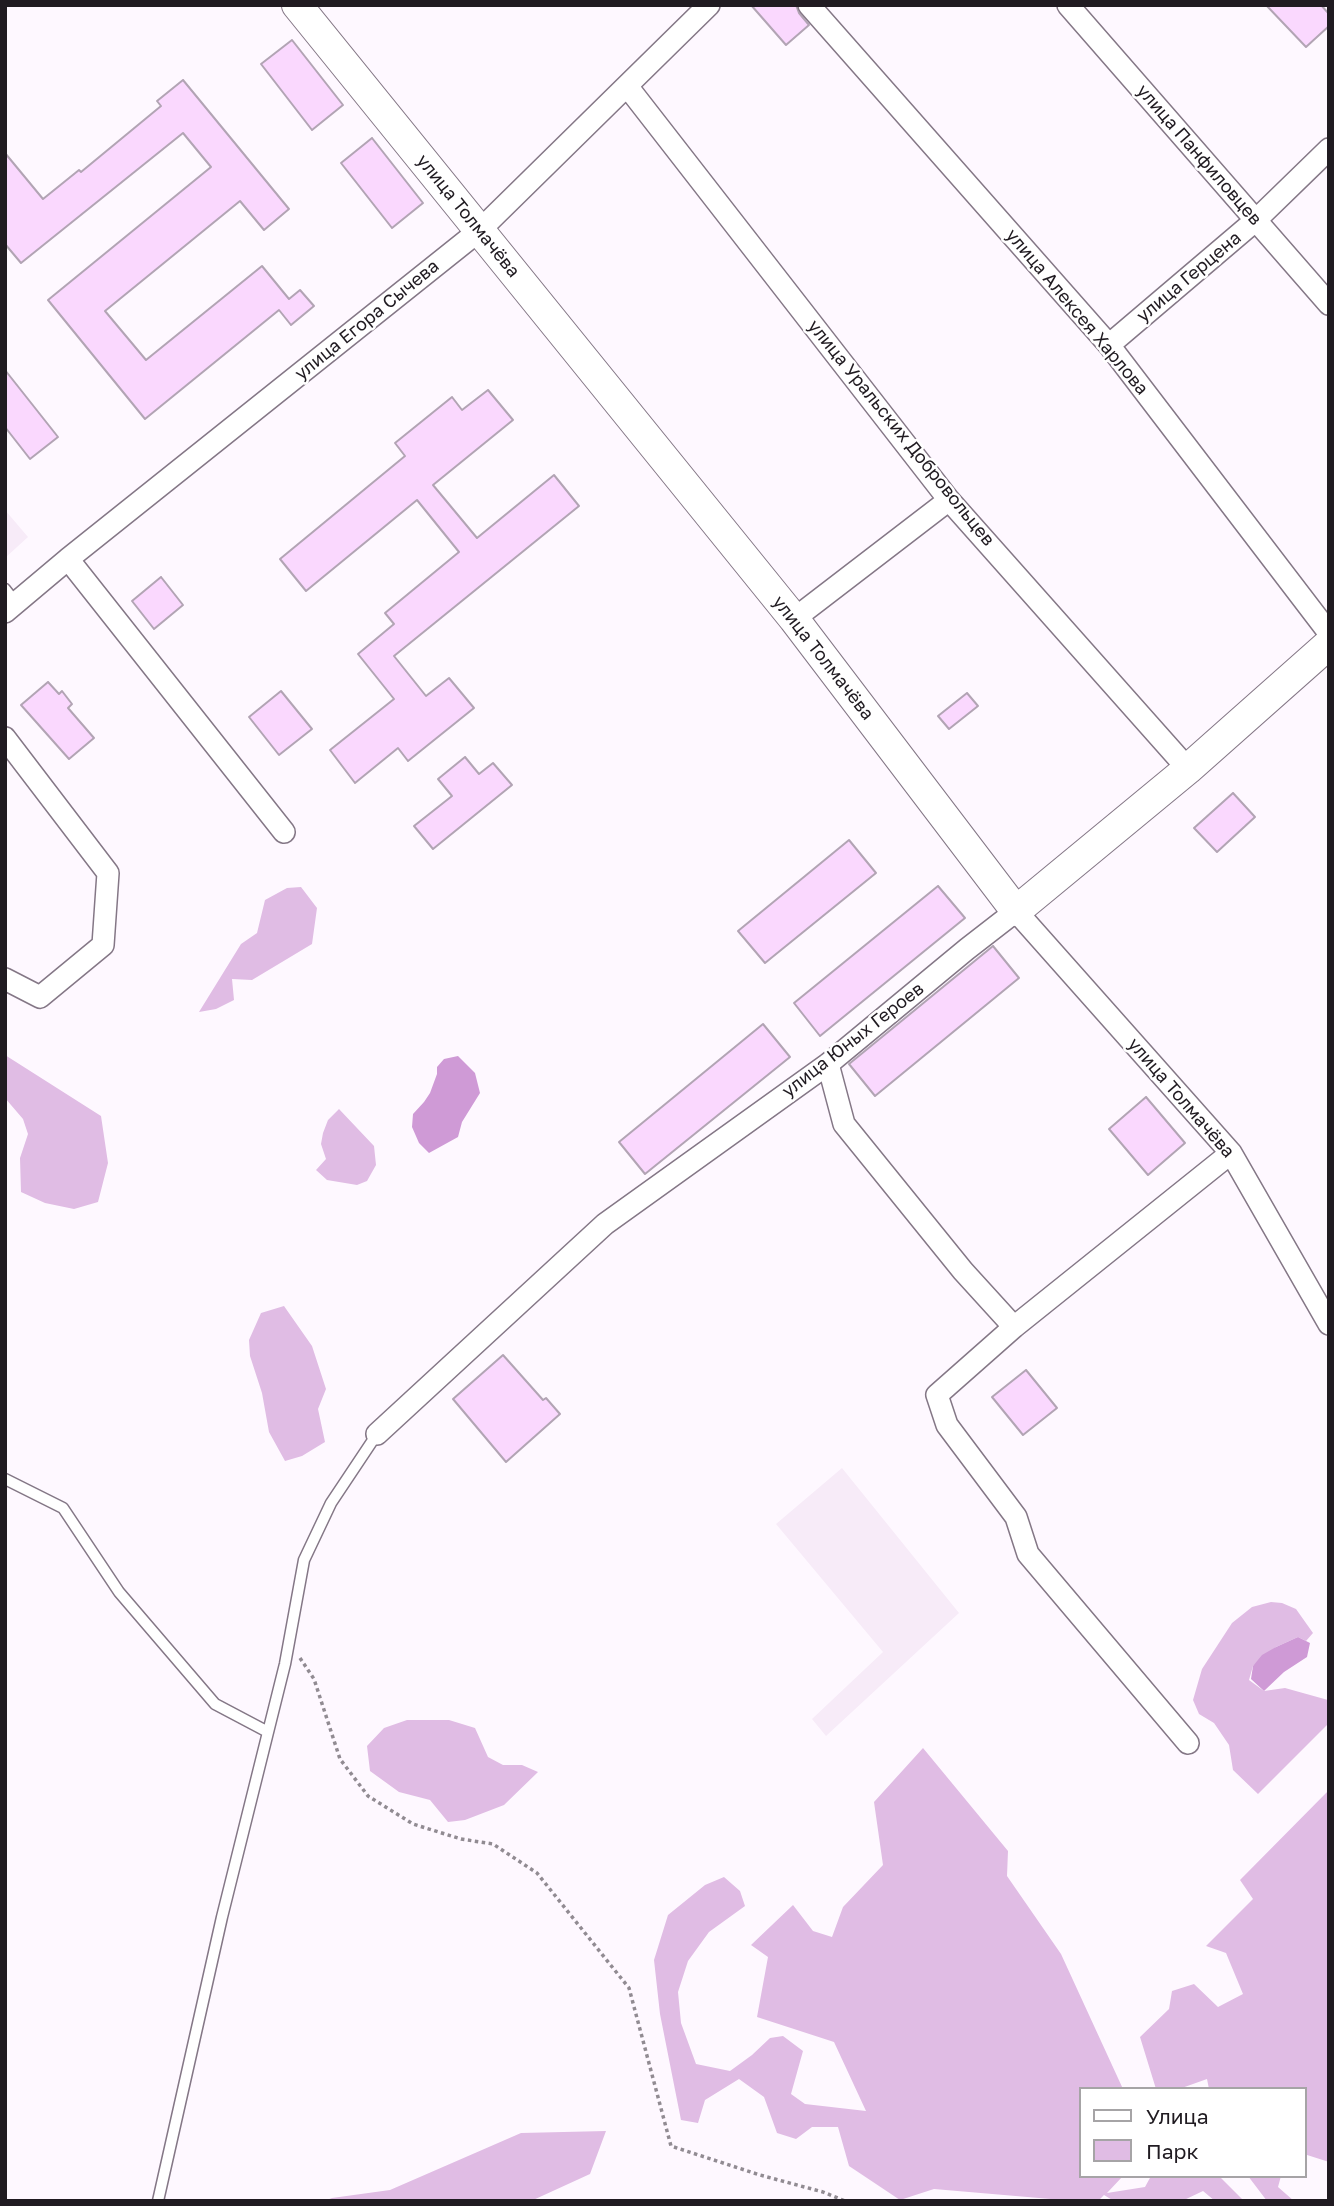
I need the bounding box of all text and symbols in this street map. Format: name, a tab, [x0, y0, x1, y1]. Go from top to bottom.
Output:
street label: улица Панфиловцев	[1132, 80, 1266, 230]
street label: улица Толмачёва	[412, 150, 524, 282]
street label: улица Алексея Харлова	[1001, 225, 1153, 399]
street label: улица Герцена	[1132, 227, 1246, 327]
street label: улица Егора Сычева	[291, 255, 443, 385]
street label: улица Уральских Добровольцев	[803, 316, 999, 550]
street label: улица Толмачёва	[768, 592, 878, 724]
street label: улица Юных Героев	[778, 978, 928, 1102]
street label: улица Толмачёва	[1123, 1034, 1239, 1162]
legend	[1078, 2087, 1306, 2178]
text: Улица	[1146, 2103, 1209, 2129]
text: Парк	[1146, 2138, 1199, 2164]

